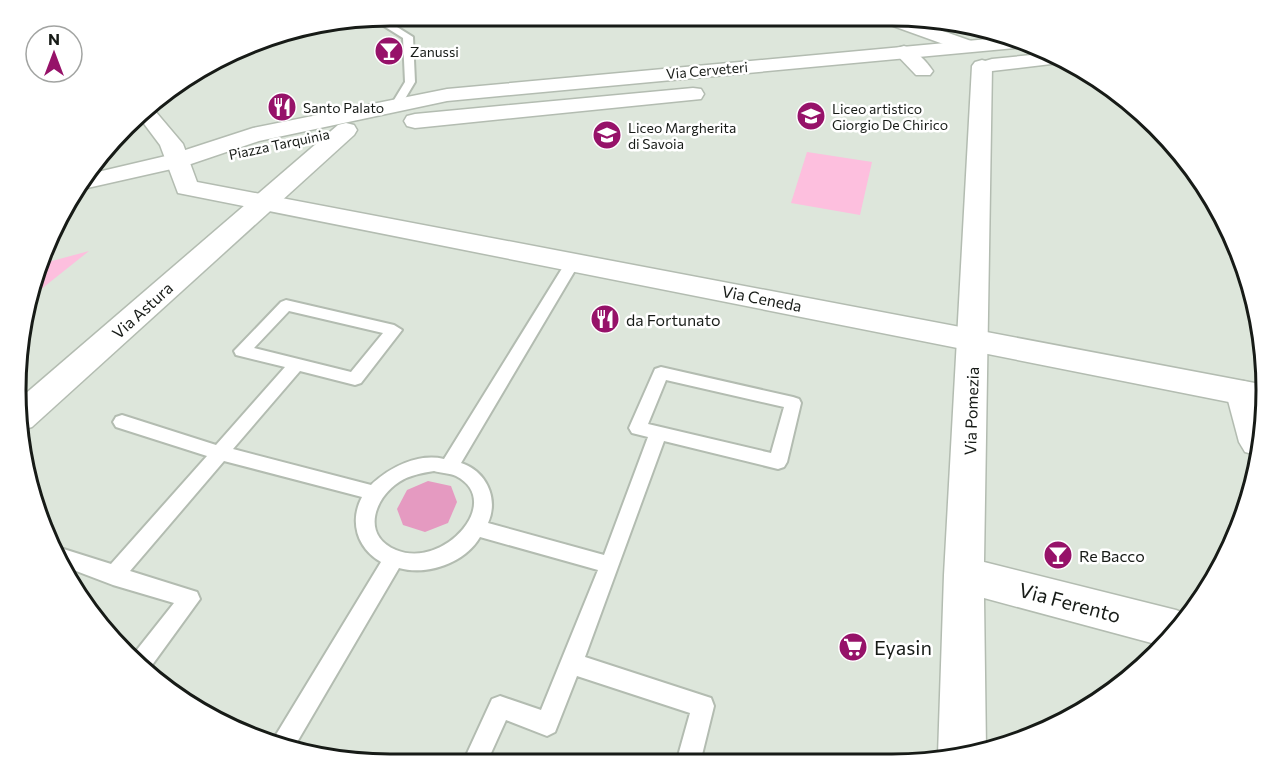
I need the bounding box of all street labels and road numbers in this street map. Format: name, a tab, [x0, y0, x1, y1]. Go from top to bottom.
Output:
street label: Via Cerveteri	[665, 58, 749, 82]
street label: Piazza Tarquinia	[227, 125, 331, 163]
street label: Via Astura	[108, 278, 176, 342]
street label: Via Ceneda	[720, 281, 804, 315]
street label: Via Pomezia	[960, 366, 982, 456]
street label: Via Ferento	[1016, 577, 1124, 627]

